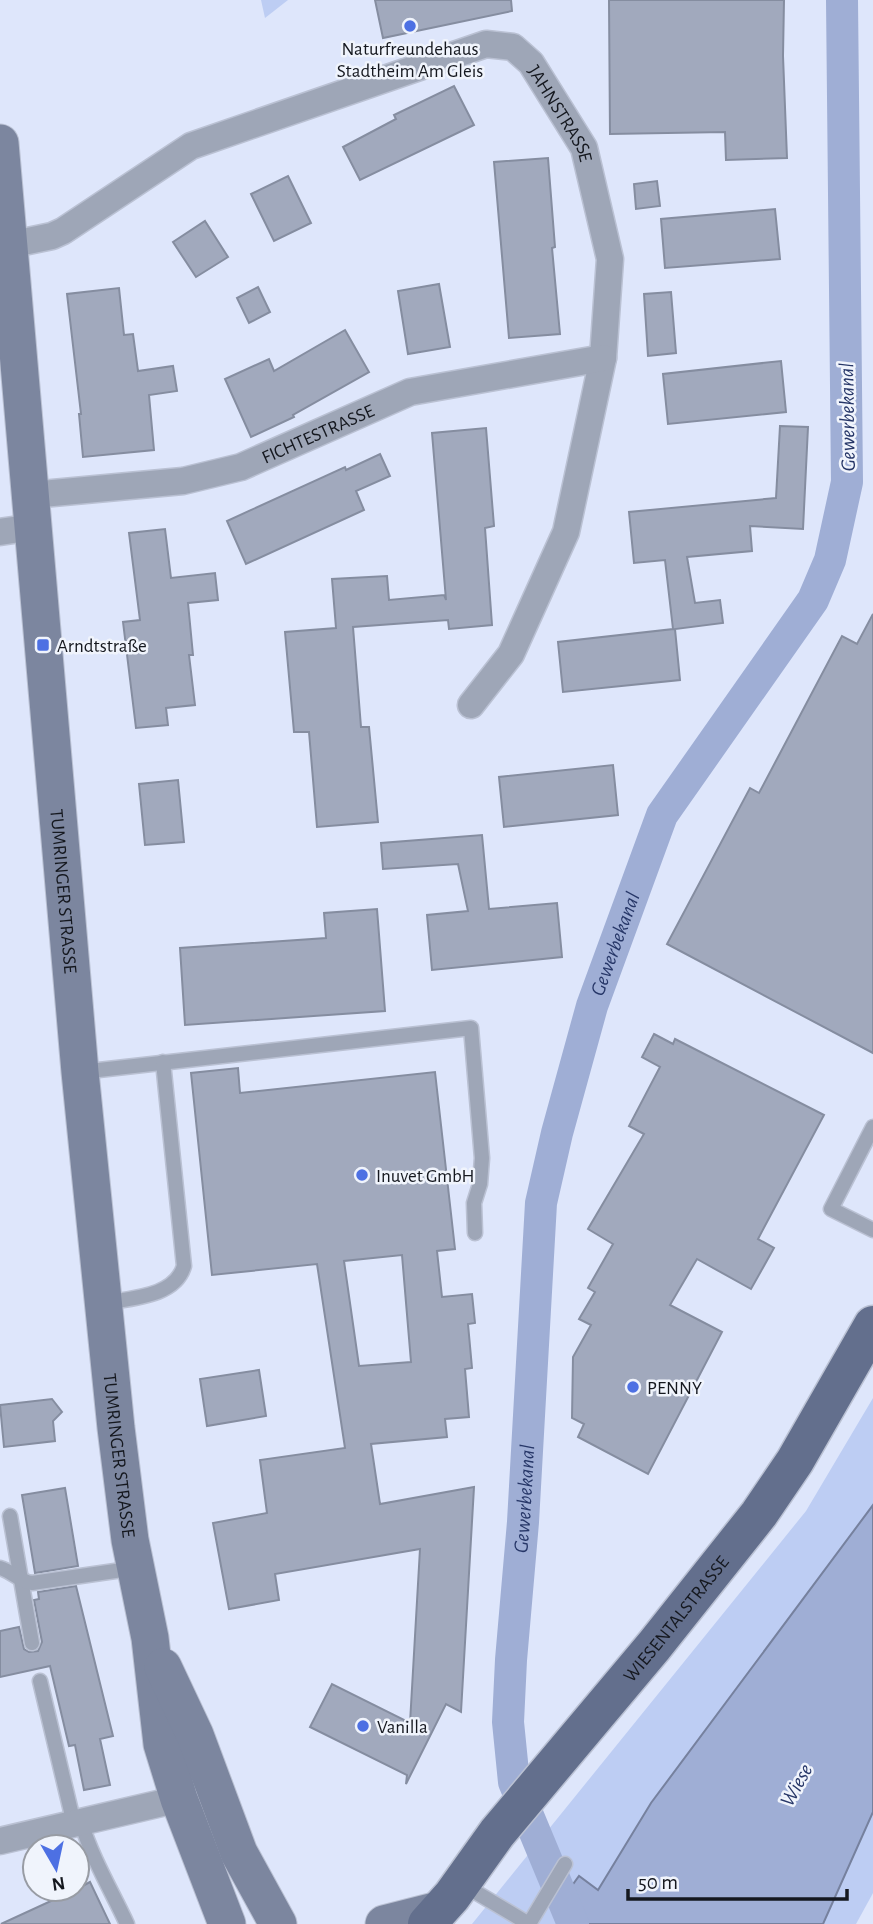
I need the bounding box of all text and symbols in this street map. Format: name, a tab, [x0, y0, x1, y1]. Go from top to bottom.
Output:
marker: Naturfreundehaus Stadtheim Am Gleis	[402, 18, 418, 34]
place label: Naturfreundehaus Stadtheim Am Gleis	[337, 40, 483, 81]
street label: JAHNSTRASSE	[524, 62, 595, 164]
water label: Gewerbekanal	[836, 363, 859, 471]
street label: FICHTESTRASSE	[259, 401, 377, 468]
marker: Arndtstraße	[35, 637, 51, 653]
place label: Arndtstraße	[57, 637, 147, 656]
street label: TUMRINGER STRASSE	[46, 808, 79, 975]
water label: Gewerbekanal	[587, 889, 644, 999]
marker: Inuvet GmbH	[354, 1167, 370, 1183]
place label: Inuvet GmbH	[376, 1167, 474, 1186]
street label: TUMRINGER STRASSE	[100, 1373, 138, 1539]
marker: PENNY	[625, 1379, 641, 1395]
place label: PENNY	[647, 1379, 702, 1398]
water label: Gewerbekanal	[510, 1444, 538, 1554]
street label: WIESENTALSTRASSE	[620, 1553, 733, 1686]
marker: Vanilla	[355, 1718, 371, 1734]
place label: Vanilla	[377, 1718, 428, 1737]
water label: Wiese	[776, 1760, 817, 1810]
north arrow	[21, 1833, 91, 1903]
scale bar	[628, 1857, 847, 1901]
text: 50 m	[638, 1872, 678, 1893]
text: N	[50, 1873, 66, 1894]

